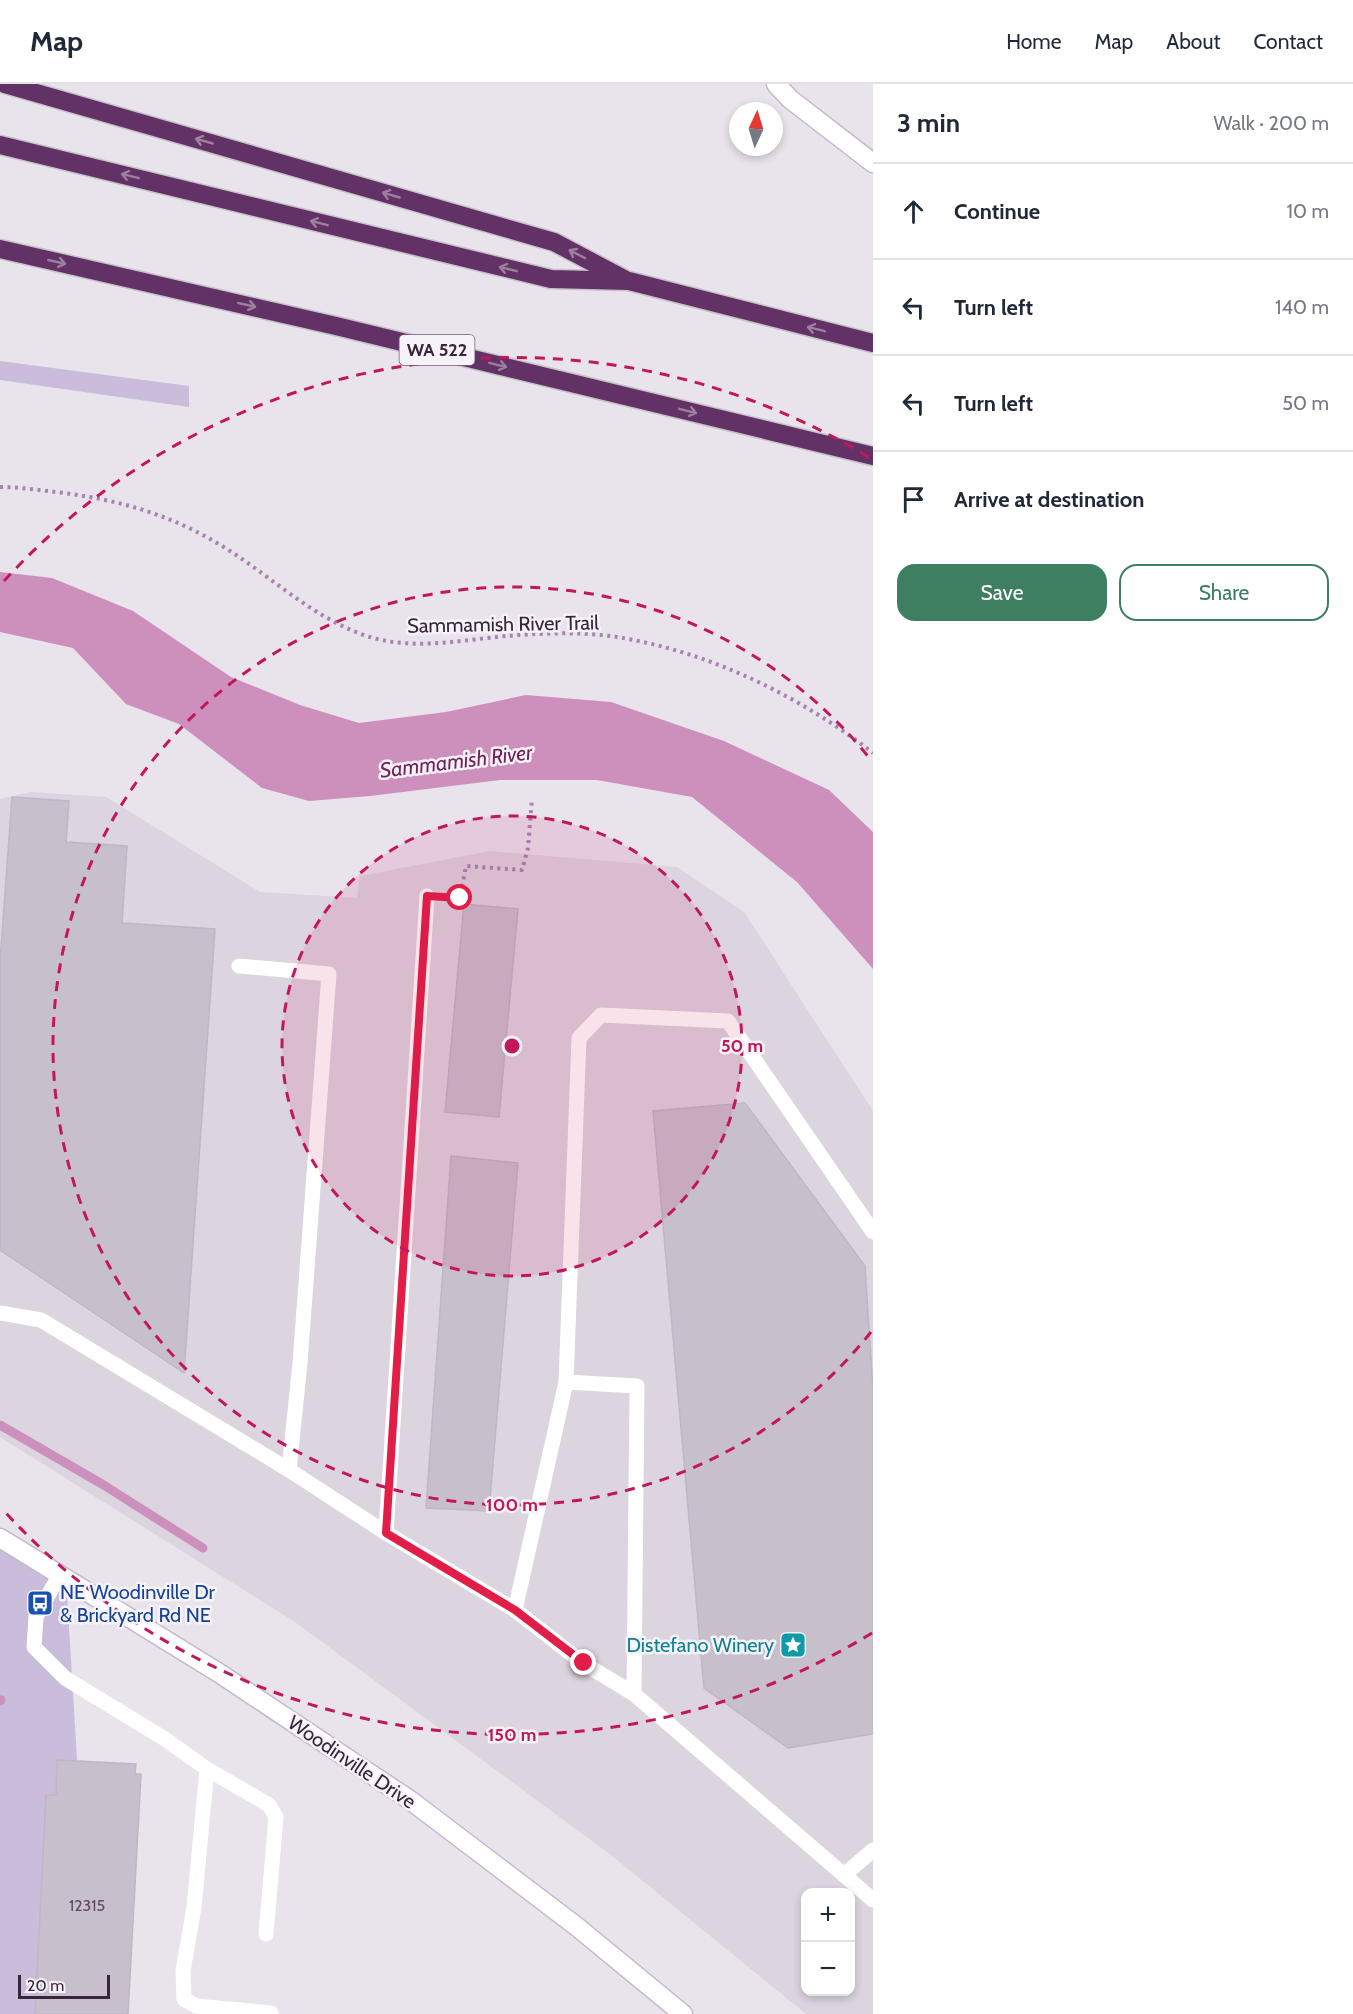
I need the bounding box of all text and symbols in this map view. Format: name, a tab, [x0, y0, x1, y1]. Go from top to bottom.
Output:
text: Map	[30, 24, 83, 58]
text: Home	[1006, 29, 1062, 54]
text: Map	[1095, 29, 1133, 54]
text: About	[1166, 29, 1220, 54]
text: Contact	[1253, 29, 1323, 54]
north arrow	[729, 102, 783, 156]
text: 3 min	[897, 107, 960, 139]
text: Walk · 200 m	[1213, 111, 1329, 135]
one-way arrow	[195, 135, 214, 147]
one-way arrow	[120, 170, 139, 182]
one-way arrow	[382, 189, 401, 201]
icon: ahead	[897, 195, 930, 228]
text: Continue	[954, 198, 1040, 225]
text: 10 m	[1286, 199, 1329, 223]
one-way arrow	[310, 216, 329, 228]
one-way arrow	[568, 248, 586, 259]
one-way arrow	[47, 257, 66, 269]
one-way arrow	[499, 262, 518, 274]
icon: left	[897, 291, 930, 324]
text: Turn left	[954, 294, 1033, 321]
text: 140 m	[1275, 295, 1329, 319]
one-way arrow	[237, 300, 256, 312]
one-way arrow	[807, 322, 826, 334]
road number: WA 522	[400, 335, 474, 365]
one-way arrow	[488, 360, 507, 371]
icon: left	[897, 387, 930, 420]
text: Turn left	[954, 390, 1033, 417]
text: 50 m	[1282, 391, 1329, 415]
one-way arrow	[678, 406, 697, 418]
icon: arrive	[897, 483, 930, 516]
text: Arrive at destination	[954, 486, 1144, 513]
button: Save	[897, 564, 1107, 621]
button: Share	[1119, 564, 1329, 621]
street label: Sammamish River Trail	[407, 610, 599, 638]
water label: Sammamish River	[378, 739, 535, 783]
route start	[446, 884, 472, 910]
text: 50 m	[721, 1035, 763, 1057]
centre of rings	[502, 1036, 522, 1056]
text: 100 m	[486, 1494, 538, 1516]
place label: NE Woodinville Dr & Brickyard Rd NE	[60, 1580, 216, 1627]
bus stop icon: NE Woodinville Dr & Brickyard Rd NE	[25, 1588, 55, 1618]
place icon: Distefano Winery	[778, 1630, 808, 1660]
place label: Distefano Winery	[626, 1633, 774, 1657]
route end	[570, 1649, 596, 1675]
street label: Woodinville Drive	[283, 1710, 421, 1814]
text: 150 m	[488, 1724, 536, 1746]
map controls	[801, 1888, 855, 1996]
button: +	[801, 1888, 855, 1942]
house number: 12315	[69, 1896, 105, 1915]
button: −	[801, 1942, 855, 1996]
scale bar	[18, 1972, 110, 2000]
text: 20 m	[27, 1976, 64, 1995]

